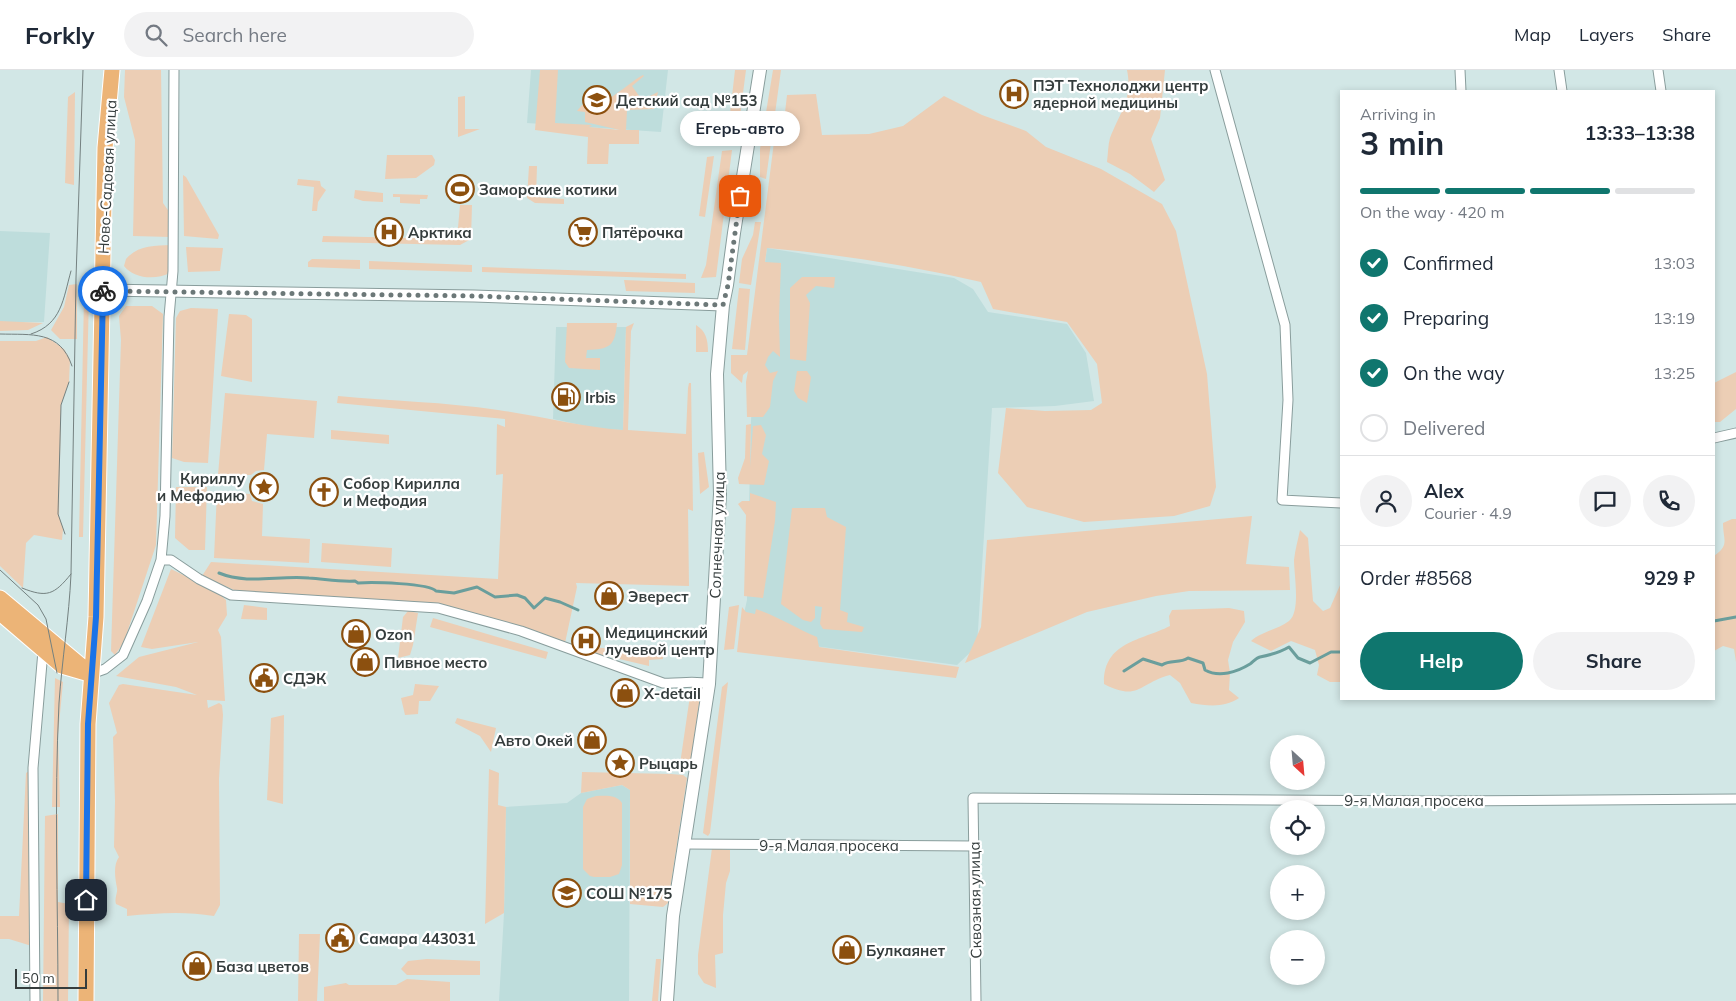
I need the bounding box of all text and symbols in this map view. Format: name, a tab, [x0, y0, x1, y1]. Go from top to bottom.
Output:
search box	[124, 12, 474, 57]
text: Forkly	[25, 20, 94, 50]
icon: search	[142, 21, 170, 49]
text: Search here	[182, 23, 287, 47]
text: Map	[1514, 23, 1551, 46]
text: Layers	[1579, 23, 1634, 46]
text: Share	[1662, 23, 1711, 46]
place label: ПЭТ Технолоджи центр ядерной медицины	[1033, 76, 1209, 112]
hospital icon: ПЭТ Технолоджи центр ядерной медицины	[999, 79, 1029, 109]
school or university icon: Детский сад №153	[582, 85, 612, 115]
place label: Детский сад №153	[616, 91, 757, 110]
street label: Ново-Садовая улица	[93, 99, 121, 255]
text: Arriving in	[1360, 104, 1436, 124]
callout: Егерь-авто	[680, 111, 800, 146]
text: Егерь-авто	[695, 118, 785, 138]
text: 13:33–13:38	[1585, 121, 1695, 145]
text: 3 min	[1360, 123, 1444, 163]
sports icon: Заморские котики	[445, 174, 475, 204]
pin	[719, 175, 761, 217]
place label: Заморские котики	[479, 180, 617, 199]
icon: bag	[726, 182, 754, 210]
text: On the way · 420 m	[1360, 202, 1505, 222]
hospital icon: Арктика	[374, 217, 404, 247]
supermarket icon: Пятёрочка	[568, 217, 598, 247]
place label: Арктика	[408, 223, 472, 242]
place label: Пятёрочка	[602, 223, 683, 242]
icon: check	[1360, 249, 1388, 277]
text: Confirmed	[1403, 251, 1494, 275]
text: 13:03	[1653, 253, 1695, 273]
courier	[78, 266, 128, 316]
icon: bike	[89, 277, 117, 305]
icon: check	[1360, 304, 1388, 332]
text: Preparing	[1403, 306, 1489, 330]
text: 13:19	[1653, 308, 1695, 328]
icon: check	[1360, 359, 1388, 387]
text: On the way	[1403, 361, 1505, 385]
text: 13:25	[1653, 363, 1695, 383]
fuel station icon: Irbis	[551, 382, 581, 412]
place label: Irbis	[585, 388, 616, 407]
text: Delivered	[1403, 416, 1485, 440]
place label: Кириллу и Мефодию	[157, 469, 246, 505]
street label: Солнечная улица	[705, 471, 729, 599]
place icon: Кириллу и Мефодию	[249, 472, 279, 502]
place label: Собор Кирилла и Мефодия	[343, 474, 460, 510]
button: person	[1360, 475, 1412, 527]
button: chat	[1579, 475, 1631, 527]
button: phone	[1643, 475, 1695, 527]
church icon: Собор Кирилла и Мефодия	[309, 477, 339, 507]
text: Alex	[1424, 479, 1464, 503]
text: Courier · 4.9	[1424, 503, 1512, 523]
text: Order #8568	[1360, 566, 1472, 590]
text: 929 ₽	[1644, 566, 1695, 590]
shop icon: Эверест	[594, 581, 624, 611]
place label: Эверест	[628, 587, 689, 606]
shop icon: Ozon	[341, 619, 371, 649]
place label: Медицинский лучевой центр	[605, 623, 715, 659]
place label: Ozon	[375, 625, 412, 644]
hospital icon: Медицинский лучевой центр	[571, 626, 601, 656]
button: Help	[1360, 632, 1523, 690]
button: Share	[1533, 632, 1695, 690]
shop icon: Пивное место	[350, 647, 380, 677]
place label: Пивное место	[384, 653, 487, 672]
public building icon: СДЭК	[249, 663, 279, 693]
place label: СДЭК	[283, 669, 327, 688]
shop icon: X-detail	[610, 678, 640, 708]
place label: X-detail	[643, 684, 701, 703]
shop icon: Авто Окей	[577, 725, 607, 755]
place label: Авто Окей	[495, 731, 573, 750]
north arrow	[1270, 735, 1325, 790]
map controls	[1270, 735, 1325, 985]
place icon: Рыцарь	[605, 748, 635, 778]
place label: Рыцарь	[639, 754, 698, 773]
street label: 9-я Малая просека	[1344, 791, 1484, 810]
button: locate	[1270, 800, 1325, 855]
street label: 9-я Малая просека	[759, 836, 899, 855]
street label: Сквозная улица	[964, 841, 986, 959]
button: +	[1270, 865, 1325, 920]
school or university icon: СОШ №175	[552, 878, 582, 908]
pin	[65, 879, 107, 921]
place label: СОШ №175	[586, 884, 672, 903]
icon: home	[72, 886, 100, 914]
public building icon: Самара 443031	[325, 923, 355, 953]
place label: Самара 443031	[359, 929, 476, 948]
button: −	[1270, 930, 1325, 985]
shop icon: Булкаянет	[832, 935, 862, 965]
place label: Булкаянет	[866, 941, 946, 960]
shop icon: База цветов	[182, 951, 212, 981]
place label: База цветов	[216, 957, 309, 976]
scale bar	[15, 966, 88, 989]
text: 50 m	[22, 969, 55, 987]

